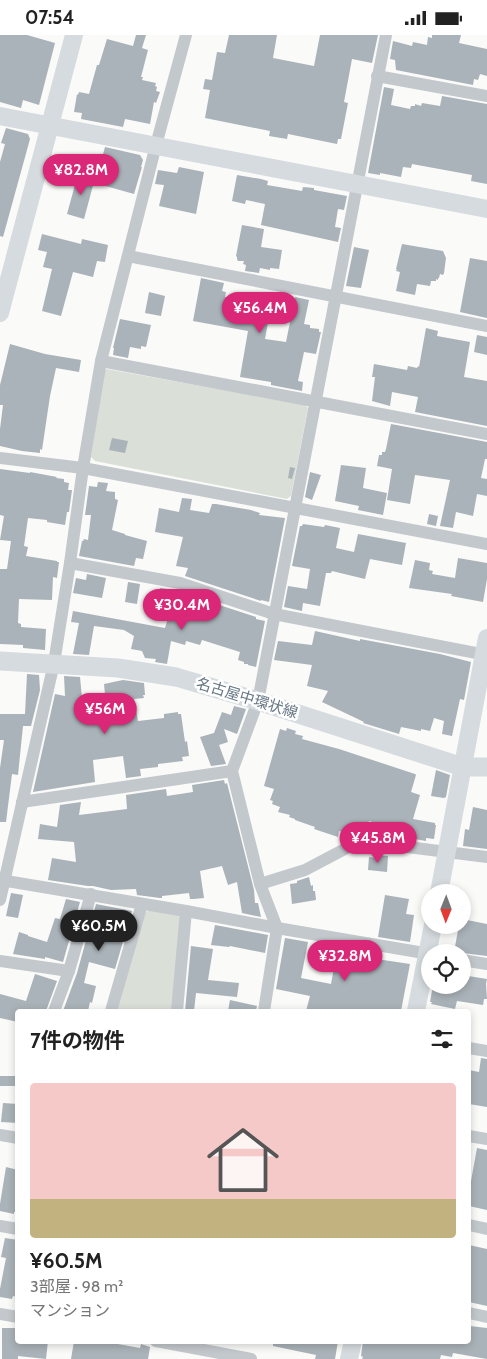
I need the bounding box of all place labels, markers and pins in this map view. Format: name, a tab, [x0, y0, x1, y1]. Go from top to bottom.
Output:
pin: ¥82.8M	[40, 154, 122, 196]
pin: ¥56.4M	[219, 291, 301, 334]
pin: ¥30.4M	[141, 589, 223, 631]
pin: ¥56M	[75, 693, 135, 735]
pin: ¥45.8M	[337, 821, 419, 864]
pin: ¥60.5M	[58, 909, 140, 952]
pin: ¥32.8M	[304, 939, 386, 982]

